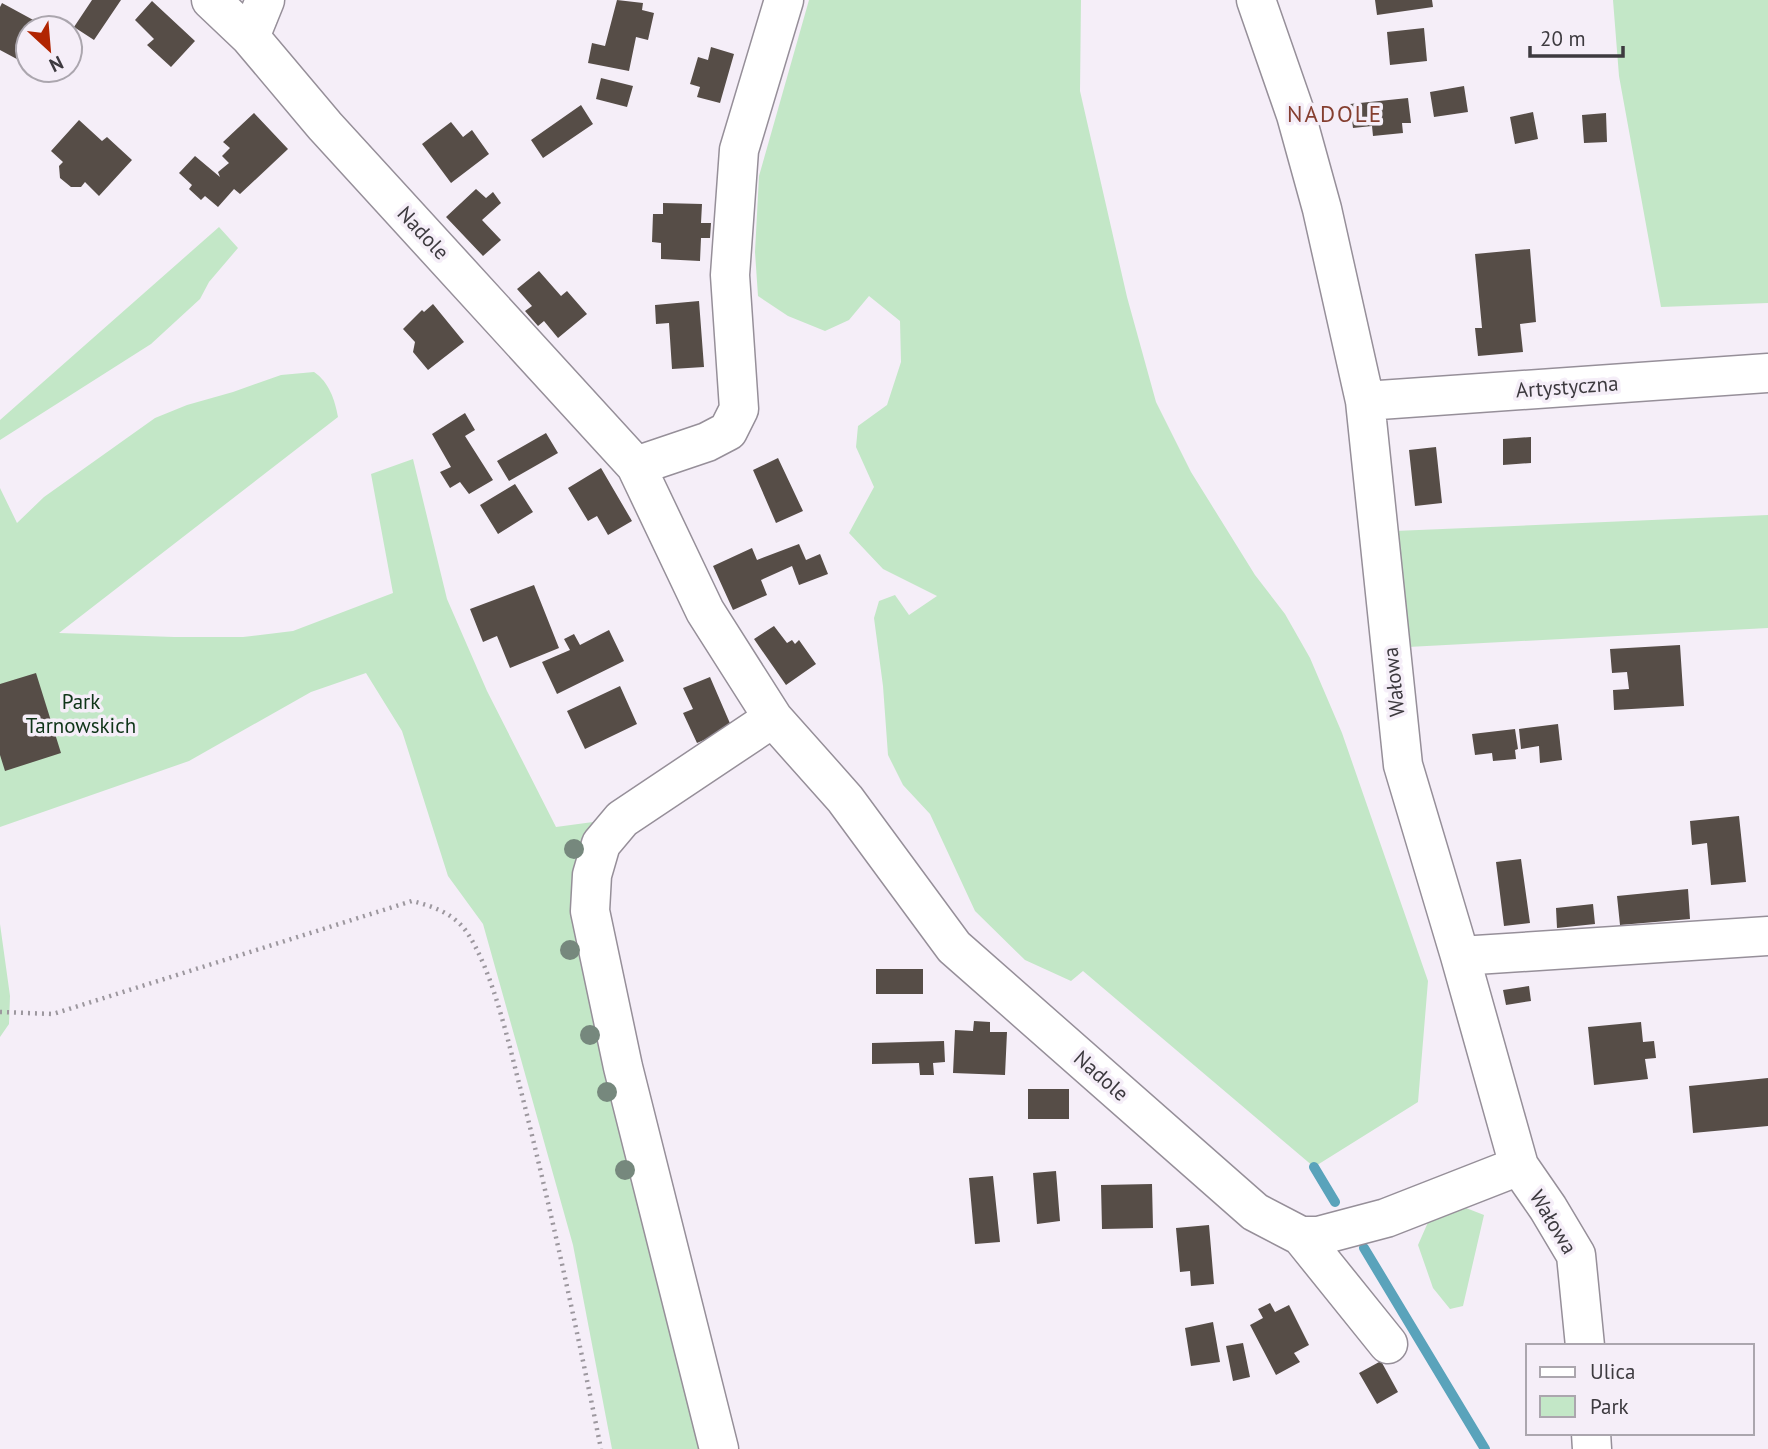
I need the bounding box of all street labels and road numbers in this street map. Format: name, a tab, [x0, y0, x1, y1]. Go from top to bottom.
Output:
street label: Nadole	[392, 200, 455, 265]
street label: Artystyczna	[1515, 369, 1619, 404]
street label: Wałowa	[1376, 646, 1411, 718]
street label: Nadole	[1068, 1044, 1134, 1107]
street label: Wałowa	[1524, 1185, 1583, 1259]

